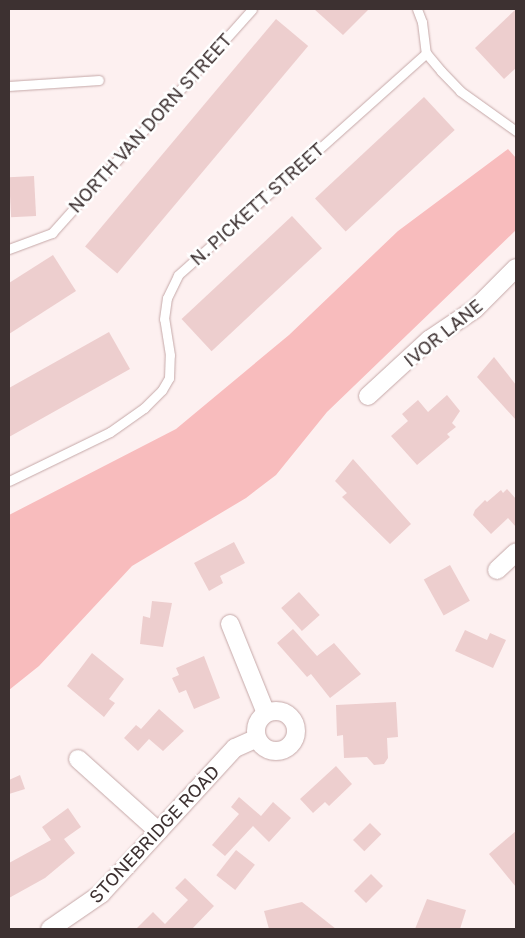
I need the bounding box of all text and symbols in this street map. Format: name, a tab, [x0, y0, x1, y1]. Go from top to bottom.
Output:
street label: NORTH VAN DORN STREET	[64, 29, 236, 217]
street label: N. PICKETT STREET	[186, 138, 328, 270]
street label: IVOR LANE	[399, 295, 487, 371]
street label: STONEBRIDGE ROAD	[84, 761, 224, 907]

